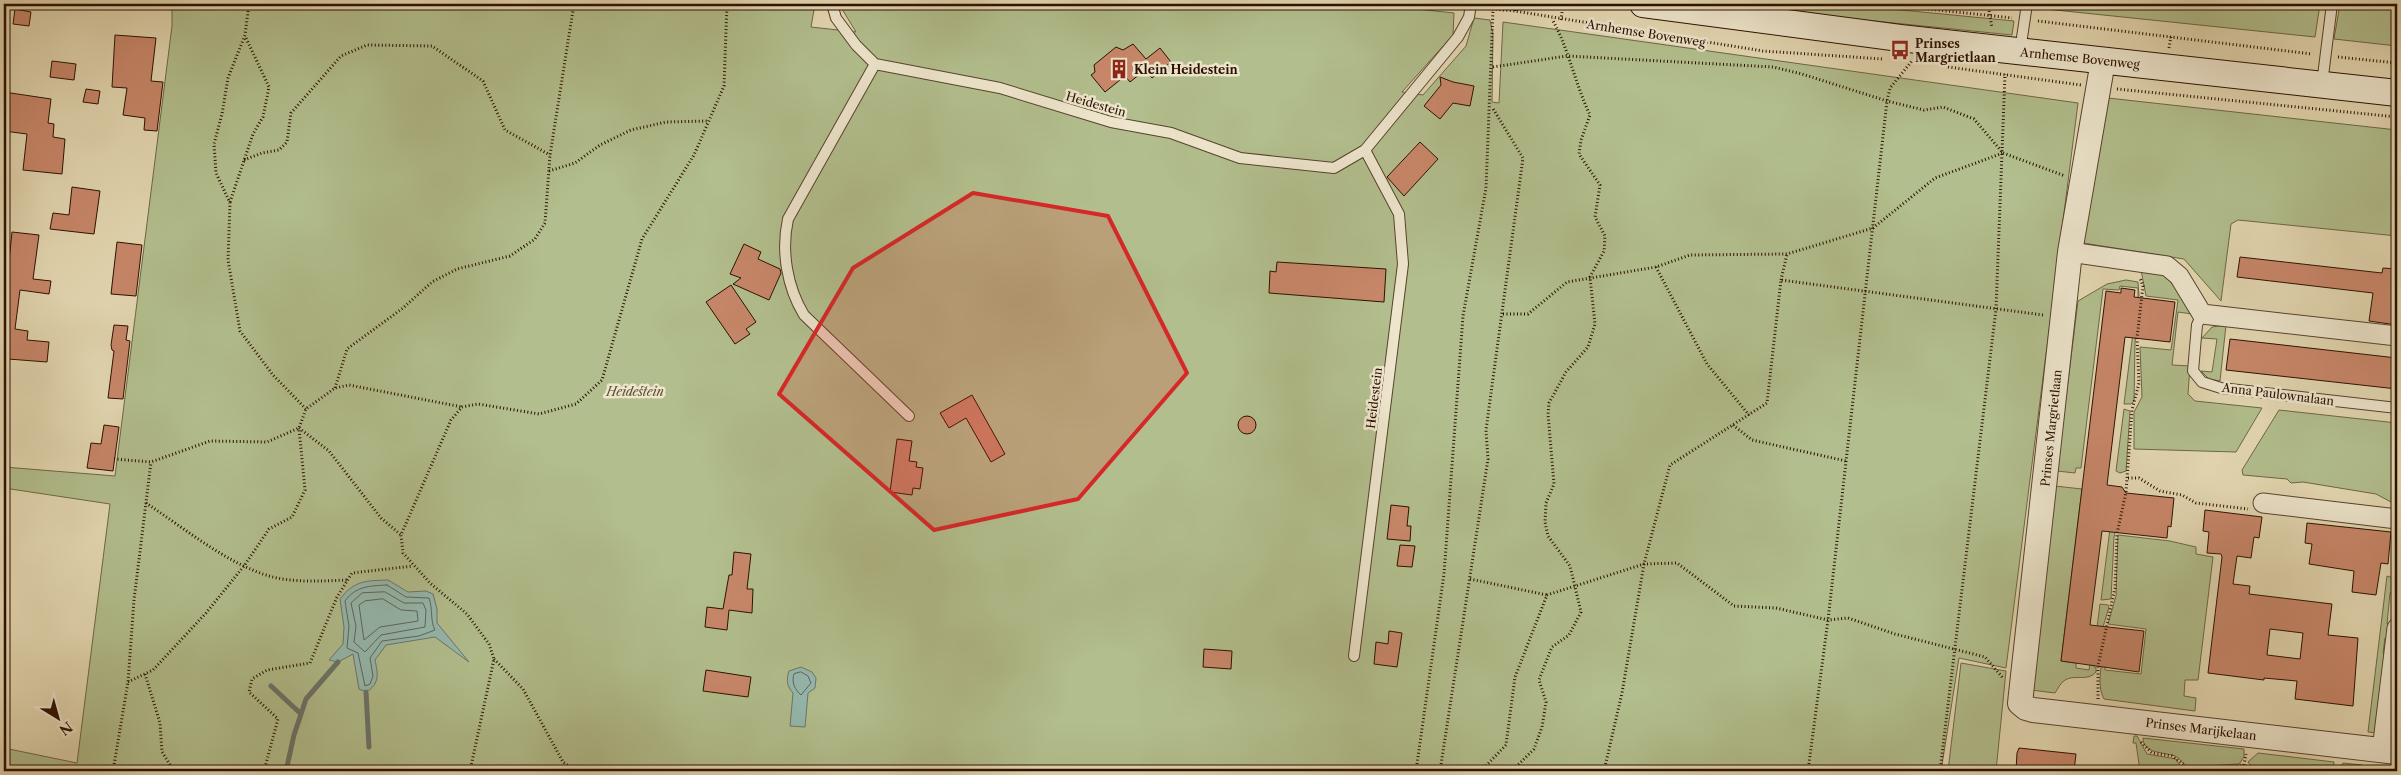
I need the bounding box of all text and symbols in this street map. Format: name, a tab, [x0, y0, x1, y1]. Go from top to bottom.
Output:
street label: Arnhemse Bovenweg	[1585, 16, 1707, 50]
place label: Prinses Margrietlaan	[1915, 36, 1997, 65]
bus stop icon: Prinses Margrietlaan	[1889, 39, 1911, 61]
street label: Arnhemse Bovenweg	[2018, 44, 2141, 72]
building icon: Klein Heidestein	[1108, 58, 1130, 80]
place label: Klein Heidestein	[1134, 62, 1239, 77]
street label: Heidestein	[1064, 88, 1128, 120]
street label: Heidestein	[1363, 366, 1385, 430]
street label: Prinses Margrietlaan	[2037, 368, 2065, 487]
street label: Anna Paulownalaan	[2220, 380, 2335, 408]
park label: Heidestein	[605, 384, 664, 399]
north arrow	[32, 692, 82, 742]
street label: Prinses Marijkelaan	[2145, 715, 2258, 743]
text: N	[56, 718, 76, 739]

